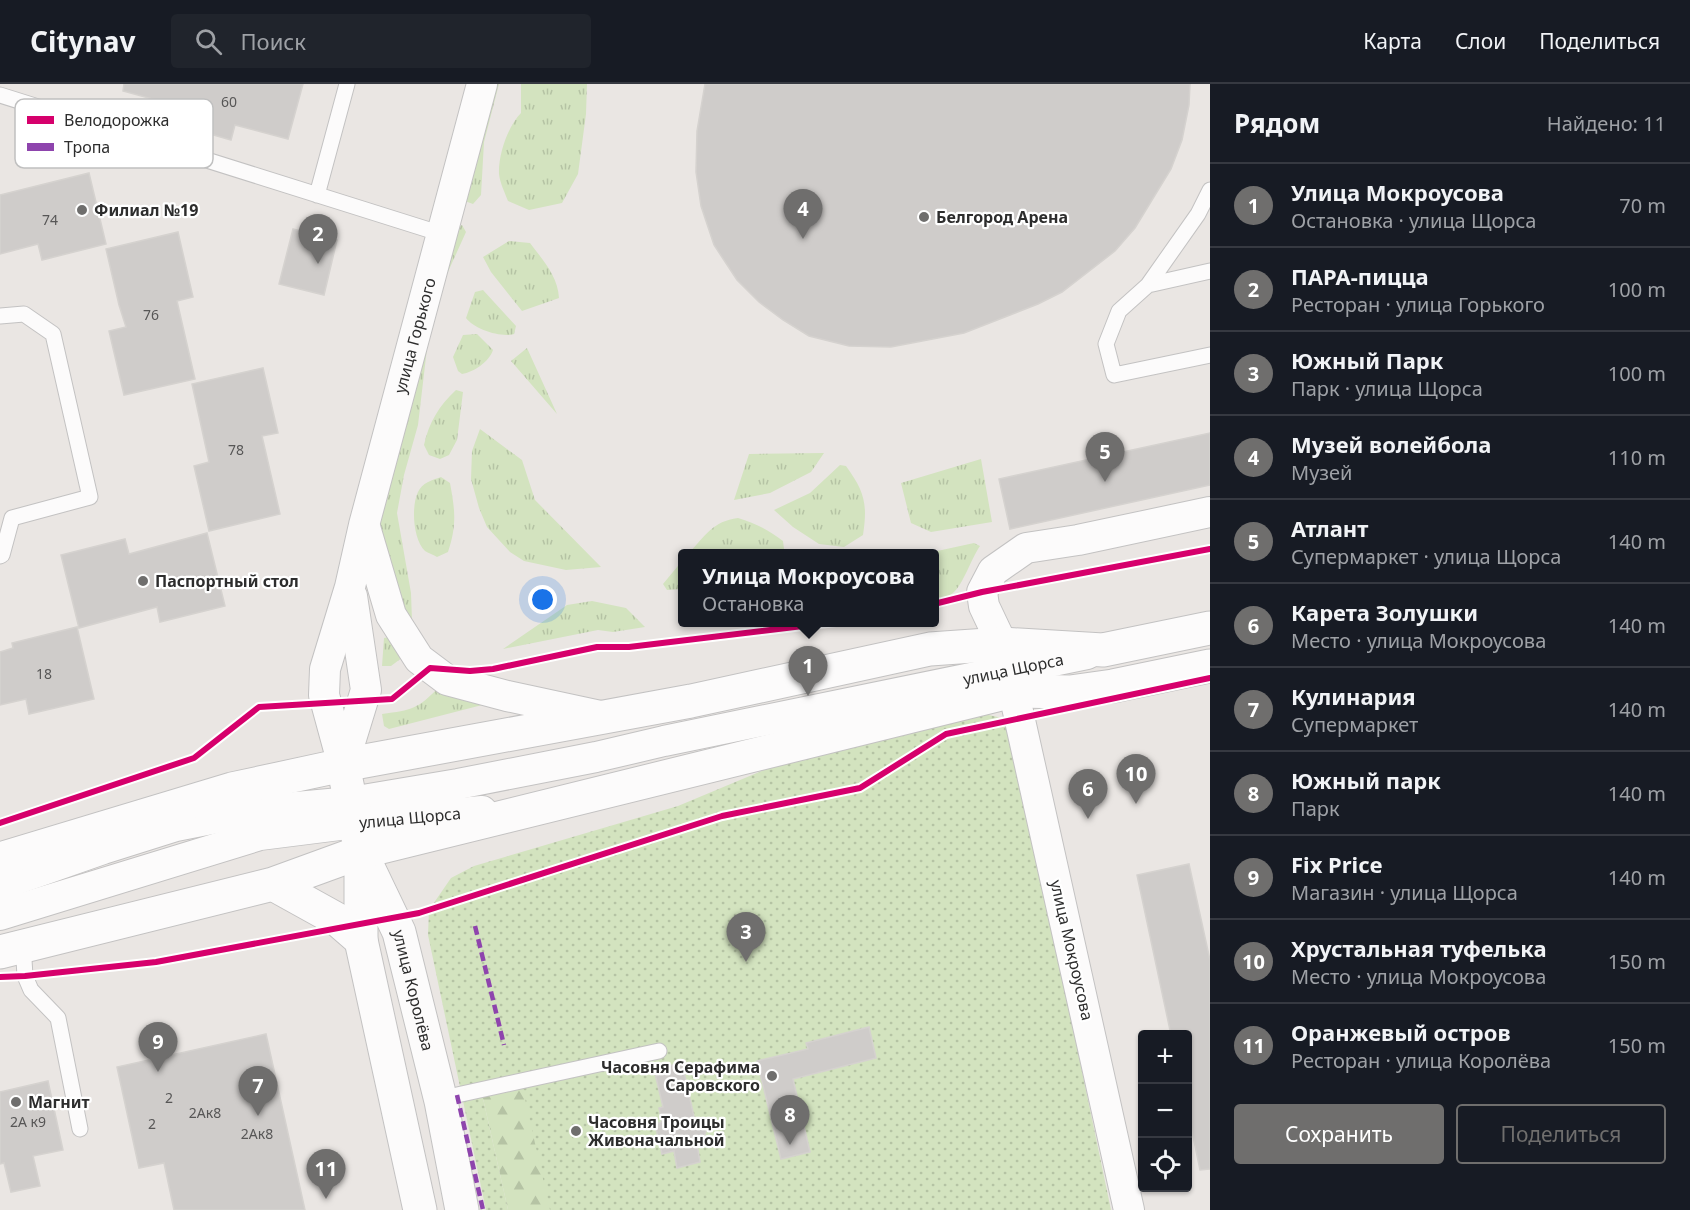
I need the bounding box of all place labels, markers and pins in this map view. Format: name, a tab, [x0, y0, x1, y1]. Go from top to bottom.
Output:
pin: 4	[784, 190, 822, 239]
place label: Филиал №19	[94, 199, 198, 221]
marker: Филиал №19	[75, 203, 89, 217]
place label: Белгород Арена	[936, 206, 1068, 228]
marker: Белгород Арена	[917, 210, 931, 224]
pin: 2	[298, 214, 338, 264]
pin: 5	[1086, 432, 1124, 482]
place label: Паспортный стол	[155, 570, 299, 592]
marker: Паспортный стол	[136, 574, 150, 588]
pin: 1	[788, 646, 828, 696]
pin: 10	[1116, 754, 1156, 804]
pin: 6	[1068, 770, 1108, 819]
pin: 3	[726, 912, 766, 962]
pin: 9	[138, 1022, 178, 1072]
place label: Часовня Серафима Саровского	[601, 1056, 760, 1096]
pin: 7	[238, 1066, 278, 1116]
marker: Часовня Серафима Саровского	[765, 1069, 779, 1083]
place label: Магнит	[28, 1091, 90, 1113]
marker: Магнит	[9, 1095, 23, 1109]
pin: 8	[770, 1096, 810, 1145]
place label: Часовня Троицы Живоначальной	[588, 1111, 725, 1151]
marker: Часовня Троицы Живоначальной	[569, 1124, 583, 1138]
pin: 11	[306, 1150, 346, 1199]

